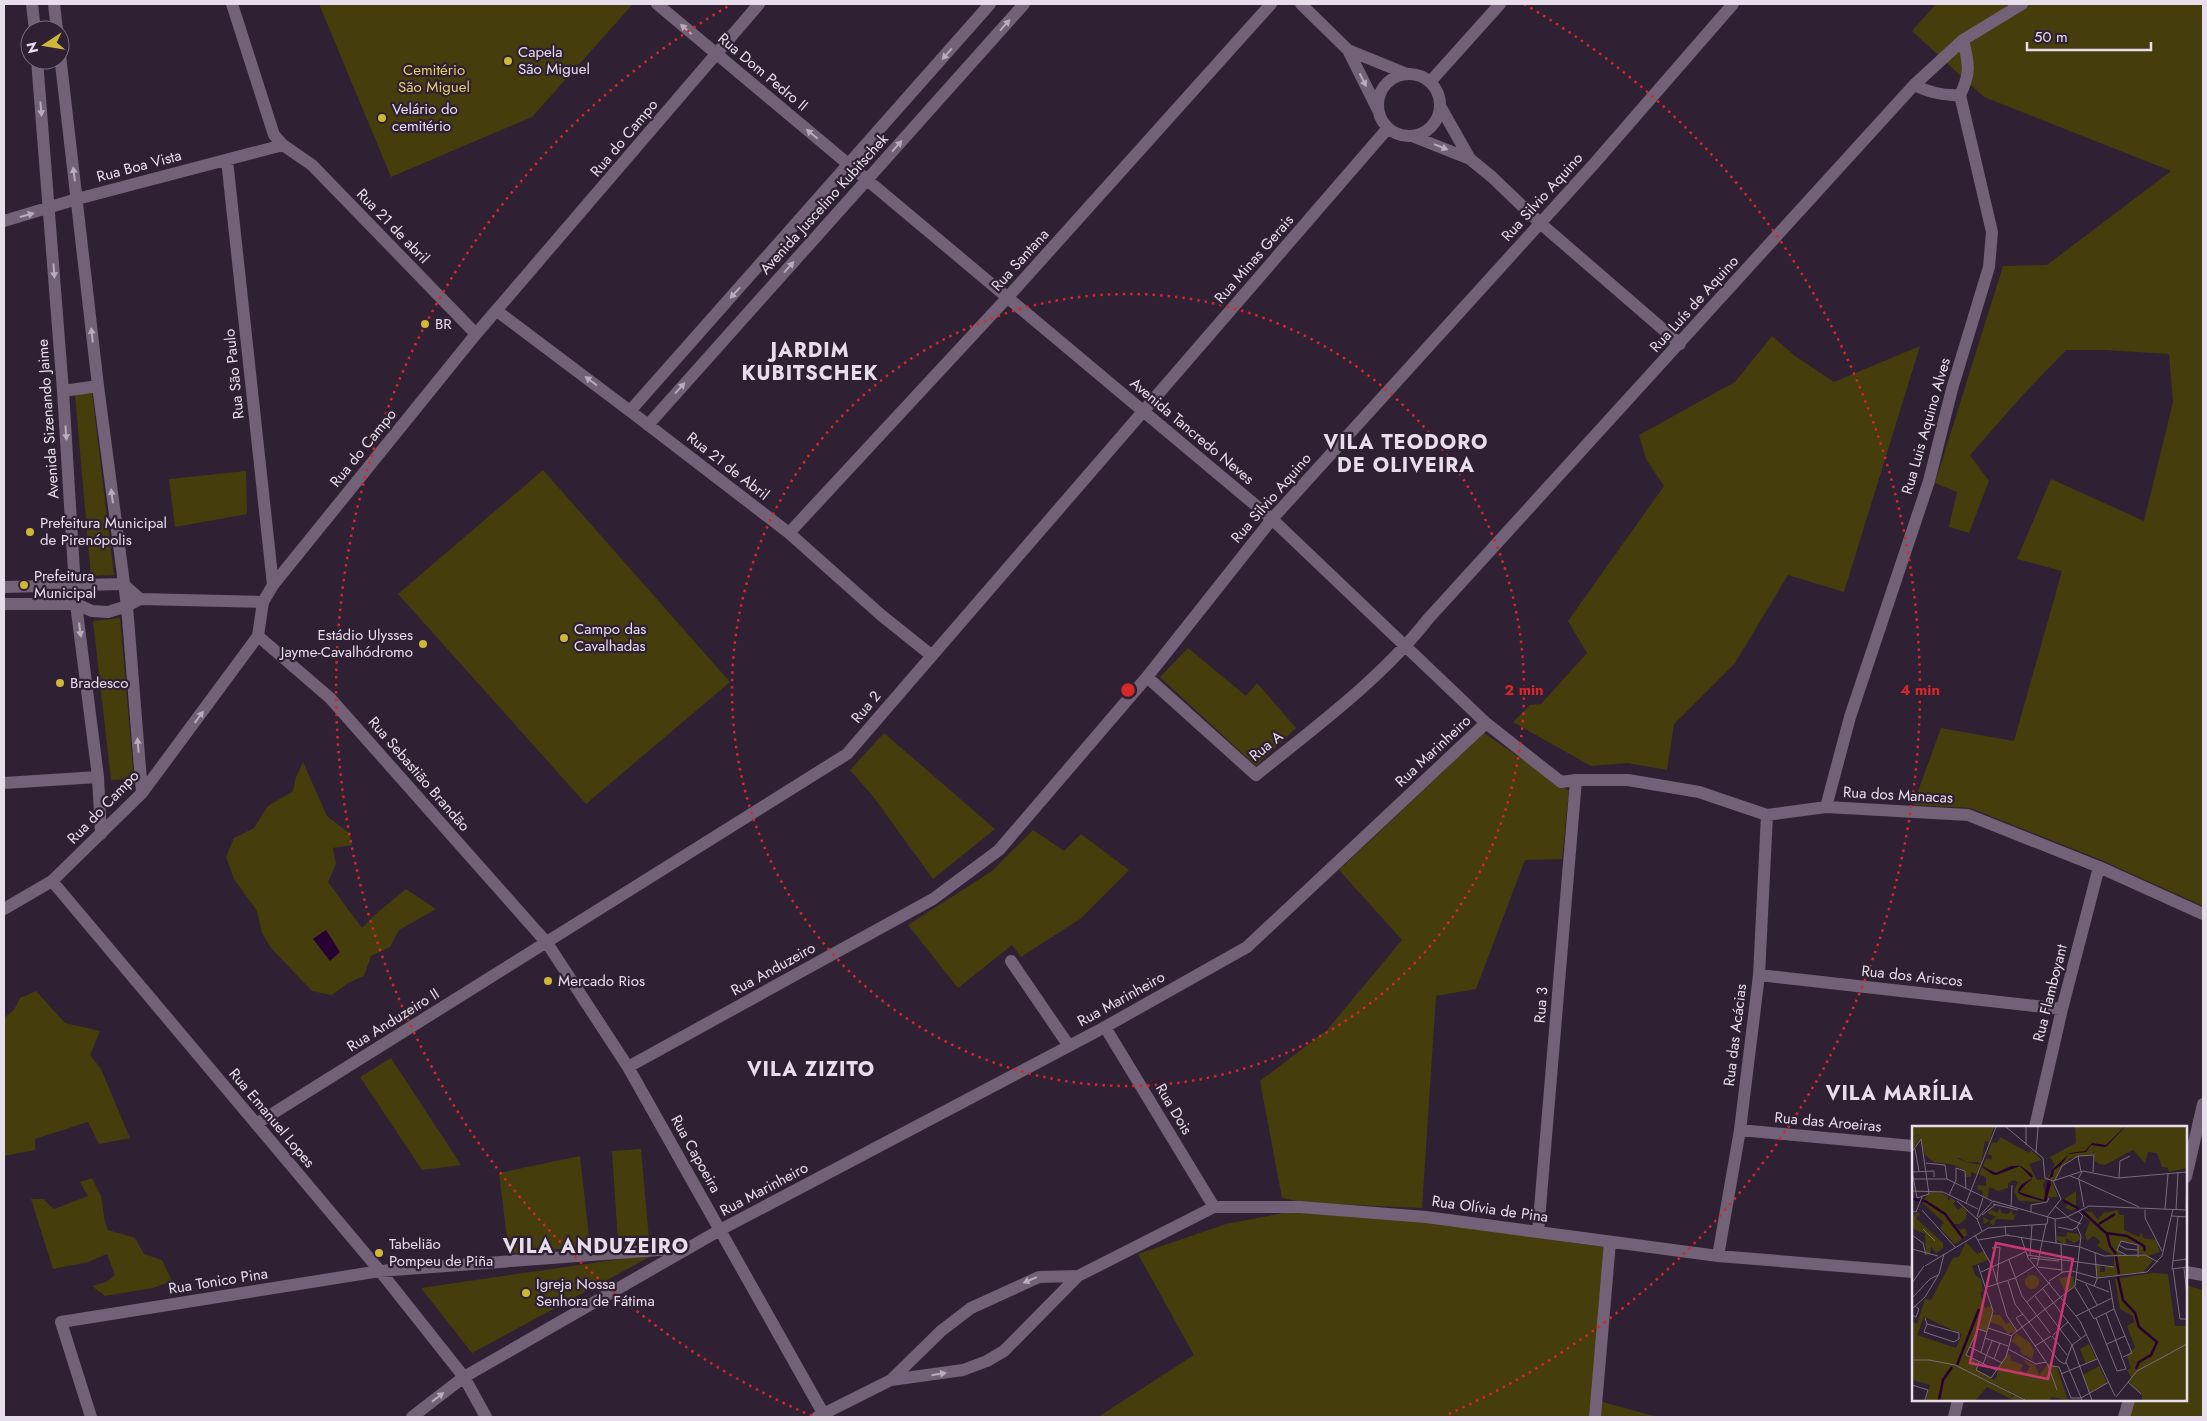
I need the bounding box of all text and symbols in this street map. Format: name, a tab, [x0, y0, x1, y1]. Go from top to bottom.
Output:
one-way arrow	[999, 19, 1011, 31]
north arrow	[20, 20, 70, 70]
scale bar	[2027, 20, 2151, 52]
one-way arrow	[681, 23, 693, 35]
text: 50 m	[2034, 26, 2068, 48]
street label: Rua Dom Pedro II	[713, 28, 813, 116]
text: N	[21, 40, 43, 55]
place label: Capela São Miguel	[518, 41, 590, 80]
one-way arrow	[941, 47, 953, 59]
marker: Capela São Miguel	[502, 55, 514, 67]
park label: Cemitério São Miguel	[398, 59, 470, 98]
one-way arrow	[1360, 73, 1368, 87]
street label: Rua do Campo	[585, 94, 663, 182]
place label: Velário do cemitério	[392, 98, 458, 137]
one-way arrow	[37, 101, 45, 117]
marker: Velário do cemitério	[376, 112, 388, 124]
street label: Avenida Juscelino Kubitschek	[755, 128, 894, 279]
one-way arrow	[805, 128, 818, 139]
one-way arrow	[891, 141, 903, 153]
street label: Rua Boa Vista	[94, 144, 184, 188]
one-way arrow	[1434, 144, 1448, 152]
street label: Rua Silvio Aquino	[1496, 148, 1588, 246]
one-way arrow	[70, 165, 78, 181]
street label: Rua 21 de abril	[351, 184, 435, 268]
one-way arrow	[19, 210, 34, 218]
street label: Rua Minas Gerais	[1209, 210, 1299, 308]
street label: Rua Santana	[986, 224, 1054, 296]
street label: Rua Luís de Aquino	[1644, 251, 1744, 357]
one-way arrow	[783, 262, 795, 274]
one-way arrow	[50, 263, 58, 279]
one-way arrow	[729, 286, 741, 298]
place label: BR	[435, 313, 452, 335]
marker: BR	[419, 318, 431, 330]
one-way arrow	[88, 327, 96, 343]
street label: Rua São Paulo	[218, 328, 250, 420]
district label: JARDIM KUBITSCHEK	[741, 336, 879, 388]
street label: Avenida Sizenando Jaime	[31, 338, 65, 500]
street label: Rua Luis Aquino Alves	[1896, 355, 1956, 497]
street label: Avenida Tancredo Neves	[1125, 372, 1259, 490]
one-way arrow	[585, 376, 598, 387]
one-way arrow	[675, 382, 686, 395]
street label: Rua do Campo	[325, 404, 401, 492]
one-way arrow	[62, 425, 70, 441]
street label: Rua 21 de Abril	[682, 427, 774, 505]
district label: VILA TEODORO DE OLIVEIRA	[1322, 428, 1489, 480]
street label: Rua Silvio Aquino	[1226, 448, 1316, 548]
one-way arrow	[108, 488, 116, 504]
place label: Prefeitura Municipal de Pirenópolis	[40, 512, 167, 551]
marker: Prefeitura Municipal de Pirenópolis	[24, 526, 36, 538]
place label: Prefeitura Municipal	[34, 565, 96, 604]
marker: Prefeitura Municipal	[18, 579, 30, 591]
place label: Campo das Cavalhadas	[574, 618, 646, 657]
one-way arrow	[76, 622, 84, 638]
place label: Estádio Ulysses Jayme-Cavalhódromo	[279, 624, 413, 663]
marker: Campo das Cavalhadas	[558, 632, 570, 644]
marker: Estádio Ulysses Jayme-Cavalhódromo	[417, 638, 429, 650]
place label: Bradesco	[70, 672, 128, 694]
marker: Bradesco	[54, 677, 66, 689]
text: 2 min	[1504, 679, 1544, 701]
text: 4 min	[1900, 679, 1940, 701]
centre of rings	[1119, 681, 1137, 699]
street label: Rua 2	[846, 686, 886, 728]
one-way arrow	[194, 710, 204, 724]
street label: Rua Marinheiro	[1390, 710, 1476, 792]
street label: Rua Sebastião Brandão	[363, 712, 475, 836]
street label: Rua A	[1244, 725, 1288, 766]
one-way arrow	[134, 737, 142, 753]
street label: Rua do Campo	[62, 765, 144, 849]
street label: Rua dos Manacas	[1842, 781, 1954, 809]
street label: Rua Anduzeiro	[727, 937, 819, 1001]
street label: Rua Flamboyant	[2027, 942, 2073, 1044]
street label: Rua dos Ariscos	[1860, 960, 1964, 992]
street label: Rua Marinheiro	[1073, 966, 1169, 1032]
place label: Mercado Rios	[558, 970, 645, 992]
marker: Mercado Rios	[542, 975, 554, 987]
street label: Rua Anduzeiro II	[342, 983, 444, 1057]
street label: Rua das Acácias	[1718, 983, 1752, 1087]
street label: Rua 3	[1528, 986, 1554, 1024]
district label: VILA ZIZITO	[746, 1055, 875, 1084]
street label: Rua Emanuel Lopes	[224, 1063, 320, 1173]
district label: VILA MARÍLIA	[1825, 1078, 1974, 1108]
street label: Rua Dois	[1150, 1079, 1198, 1139]
street label: Rua das Aroeiras	[1774, 1106, 1882, 1138]
street label: Rua Capoeira	[665, 1111, 727, 1197]
inset map	[1912, 1126, 2187, 1401]
street label: Rua Marinheiro	[716, 1157, 812, 1221]
street label: Rua Olívia de Pina	[1430, 1190, 1550, 1228]
district label: VILA ANDUZEIRO	[502, 1232, 689, 1261]
place label: Tabelião Pompeu de Piña	[389, 1233, 493, 1272]
marker: Tabelião Pompeu de Piña	[373, 1247, 385, 1259]
street label: Rua Tonico Pina	[167, 1262, 269, 1300]
place label: Igreja Nossa Senhora de Fátima	[536, 1273, 655, 1312]
one-way arrow	[1023, 1277, 1037, 1285]
marker: Igreja Nossa Senhora de Fátima	[520, 1287, 532, 1299]
one-way arrow	[932, 1369, 948, 1377]
one-way arrow	[431, 1392, 445, 1402]

